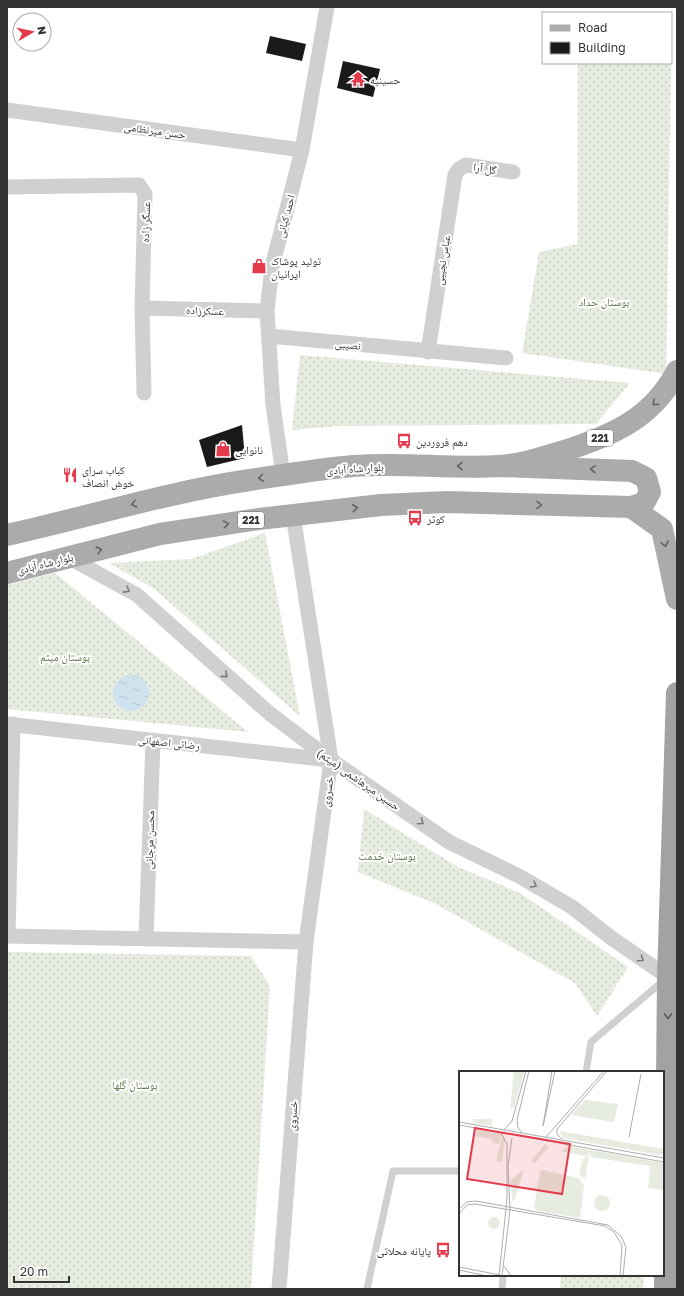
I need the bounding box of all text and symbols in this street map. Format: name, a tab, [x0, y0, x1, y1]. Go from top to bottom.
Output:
north arrow	[12, 12, 52, 52]
legend	[542, 12, 672, 64]
text: Road	[578, 20, 607, 35]
text: N	[35, 25, 49, 36]
text: Building	[578, 40, 626, 55]
temple icon: حسینیه	[349, 70, 367, 88]
place label: حسینیه	[370, 73, 400, 86]
street label: حسن میرنظامی	[123, 119, 187, 142]
street label: گل آرا	[472, 160, 498, 177]
street label: احمد کیانی	[273, 193, 298, 239]
street label: عسگر زاده	[138, 201, 152, 243]
street label: عباس نجیبی	[432, 234, 453, 286]
place label: تولید پوشاک ایرانیان	[271, 254, 322, 281]
shop icon: تولید پوشاک ایرانیان	[250, 257, 268, 275]
park label: بوستان حداد	[579, 295, 629, 309]
street label: عسکرزاده	[186, 303, 225, 317]
street label: نصیبی	[334, 336, 362, 353]
one-way arrow	[652, 398, 660, 406]
road number: 221	[587, 430, 613, 446]
bus stop icon: دهم فروردین	[395, 432, 413, 450]
place label: دهم فروردین	[416, 435, 468, 450]
shop icon: نانوایی	[214, 440, 232, 458]
place label: نانوایی	[235, 443, 263, 457]
street label: بلوار شاه آبادی	[326, 460, 384, 477]
one-way arrow	[457, 462, 463, 470]
place label: کباب سرای خوش انصاف	[82, 463, 134, 490]
one-way arrow	[590, 465, 596, 473]
restaurant icon: کباب سرای خوش انصاف	[61, 466, 79, 484]
one-way arrow	[258, 473, 264, 482]
one-way arrow	[131, 499, 137, 507]
one-way arrow	[536, 501, 542, 509]
one-way arrow	[352, 504, 358, 513]
bus stop icon: کوثر	[406, 509, 424, 527]
road number: 221	[238, 512, 264, 528]
place label: کوثر	[426, 512, 445, 525]
one-way arrow	[223, 520, 229, 529]
one-way arrow	[661, 541, 669, 547]
one-way arrow	[96, 546, 102, 554]
street label: بلوار شاه آبادی	[16, 550, 75, 577]
one-way arrow	[123, 585, 130, 592]
park label: بوستان میثم	[40, 650, 90, 665]
one-way arrow	[220, 670, 227, 677]
street label: رضائی اصفهانی	[137, 732, 201, 753]
street label: حسین میرهاشمی (میثم)	[314, 745, 403, 814]
street label: خسروی	[318, 776, 337, 808]
street label: محسن مرجانی	[141, 810, 158, 870]
one-way arrow	[416, 817, 423, 824]
park label: بوستان خدمت	[358, 849, 416, 863]
one-way arrow	[530, 881, 537, 888]
one-way arrow	[637, 954, 644, 962]
one-way arrow	[664, 1013, 672, 1019]
inset map	[459, 1071, 664, 1276]
park label: بوستان گلها	[112, 1078, 158, 1092]
street label: خسروی	[284, 1100, 301, 1132]
bus stop icon: پایانه محلاتی	[434, 1241, 452, 1259]
place label: پایانه محلاتی	[377, 1244, 431, 1258]
scale bar	[14, 1258, 69, 1284]
text: 20 m	[20, 1264, 48, 1279]

